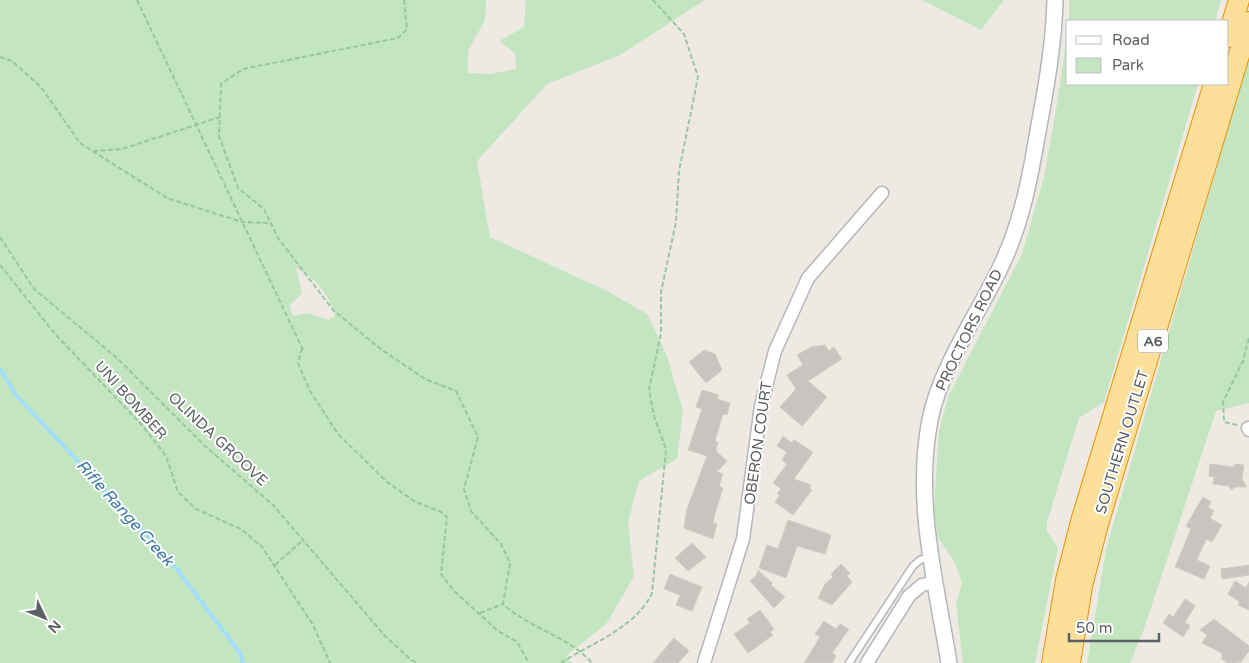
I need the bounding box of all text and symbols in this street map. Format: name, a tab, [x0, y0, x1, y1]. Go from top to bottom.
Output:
legend	[1066, 20, 1229, 85]
text: Road	[1112, 31, 1150, 49]
text: Park	[1112, 56, 1144, 74]
street label: PROCTORS ROAD	[932, 266, 1006, 394]
road number: A6	[1138, 330, 1168, 352]
street label: UNI BOMBER	[91, 357, 171, 443]
street label: SOUTHERN OUTLET	[1092, 368, 1152, 516]
street label: OBERON COURT	[740, 380, 776, 506]
street label: OLINDA GROOVE	[165, 388, 271, 490]
water label: Rifle Range Creek	[72, 456, 179, 571]
north arrow	[20, 593, 70, 643]
scale bar	[1069, 610, 1159, 642]
text: N	[44, 617, 64, 636]
text: 50 m	[1076, 619, 1113, 637]

